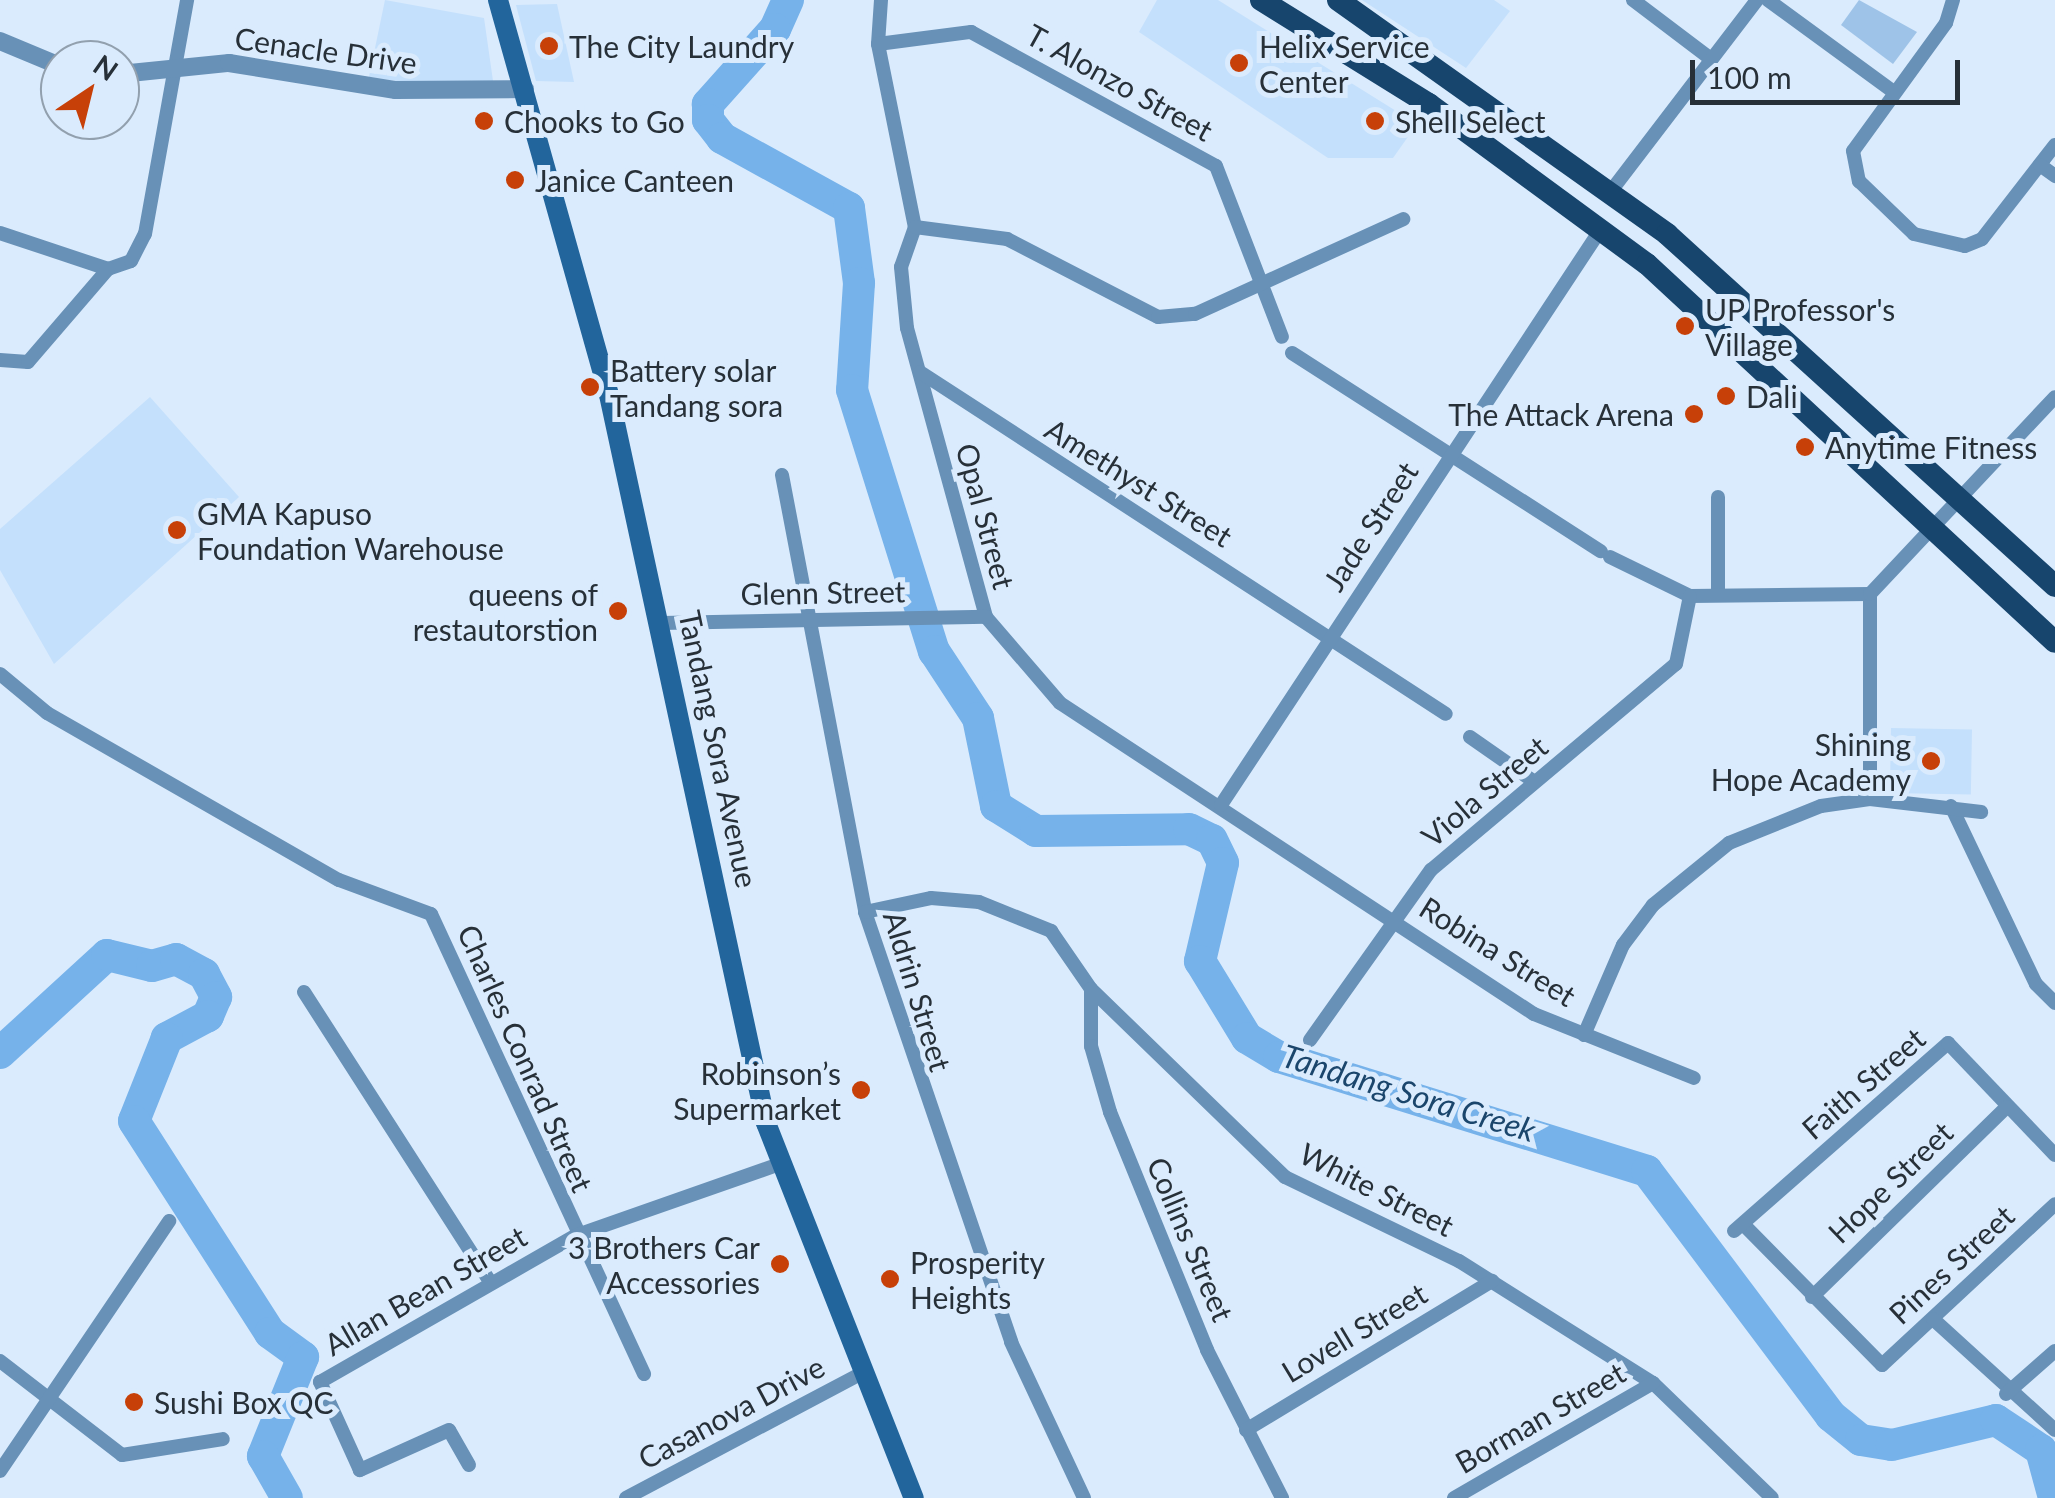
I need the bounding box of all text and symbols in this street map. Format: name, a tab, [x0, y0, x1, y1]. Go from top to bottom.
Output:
street label: T. Alonzo Street	[1020, 16, 1220, 148]
street label: Cenacle Drive	[233, 19, 419, 81]
place label: The City Laundry	[569, 28, 795, 64]
place label: Helix Service Center	[1259, 28, 1430, 98]
marker: The City Laundry	[538, 35, 560, 57]
north arrow	[40, 40, 140, 140]
scale bar	[1695, 40, 1965, 102]
text: N	[87, 47, 125, 87]
marker: Helix Service Center	[1228, 52, 1250, 74]
text: 100 m	[1707, 59, 1792, 95]
place label: Chooks to Go	[504, 103, 685, 139]
place label: Shell Select	[1395, 103, 1545, 139]
marker: Chooks to Go	[473, 110, 495, 132]
marker: Shell Select	[1364, 110, 1386, 132]
place label: Janice Canteen	[535, 162, 734, 198]
marker: Janice Canteen	[504, 169, 526, 191]
place label: UP Professor's Village	[1705, 291, 1896, 362]
marker: UP Professor's Village	[1674, 315, 1696, 337]
place label: Battery solar Tandang sora	[610, 352, 783, 422]
marker: Battery solar Tandang sora	[579, 376, 601, 398]
place label: Dali	[1746, 378, 1798, 414]
marker: Dali	[1715, 385, 1737, 407]
place label: The Attack Arena	[1446, 396, 1674, 432]
marker: The Attack Arena	[1683, 403, 1705, 425]
street label: Amethyst Street	[1039, 410, 1239, 554]
place label: Anytime Fitness	[1825, 429, 2037, 465]
marker: Anytime Fitness	[1794, 436, 1816, 458]
street label: Opal Street	[949, 439, 1023, 593]
street label: Jade Street	[1315, 455, 1425, 597]
place label: GMA Kapuso Foundation Warehouse	[197, 495, 504, 566]
marker: GMA Kapuso Foundation Warehouse	[166, 519, 188, 541]
street label: Glenn Street	[740, 573, 906, 611]
place label: queens of restautorstion	[413, 576, 598, 646]
marker: queens of restautorstion	[607, 600, 629, 622]
street label: Tandang Sora Avenue	[672, 607, 766, 891]
place label: Shining Hope Academy	[1710, 726, 1911, 796]
street label: Viola Street	[1414, 728, 1554, 854]
marker: Shining Hope Academy	[1920, 750, 1942, 772]
street label: Robina Street	[1413, 889, 1583, 1013]
street label: Aldrin Street	[877, 907, 959, 1075]
street label: Charles Conrad Street	[451, 919, 601, 1197]
street label: Faith Street	[1794, 1020, 1932, 1146]
water label: Tandang Sora Creek	[1278, 1036, 1540, 1150]
place label: Robinson’s Supermarket	[673, 1055, 841, 1126]
marker: Robinson’s Supermarket	[850, 1079, 872, 1101]
street label: Hope Street	[1820, 1114, 1960, 1250]
street label: White Street	[1294, 1135, 1460, 1243]
street label: Collins Street	[1140, 1152, 1242, 1326]
street label: Pines Street	[1881, 1197, 2021, 1331]
street label: Allan Bean Street	[318, 1218, 532, 1362]
place label: 3 Brothers Car Accessories	[568, 1229, 760, 1300]
place label: Prosperity Heights	[910, 1244, 1045, 1314]
marker: 3 Brothers Car Accessories	[769, 1253, 791, 1275]
marker: Prosperity Heights	[879, 1268, 901, 1290]
street label: Lovell Street	[1275, 1275, 1433, 1389]
street label: Casanova Drive	[632, 1348, 830, 1476]
street label: Borman Street	[1449, 1354, 1631, 1480]
place label: Sushi Box QC	[154, 1384, 333, 1420]
marker: Sushi Box QC	[123, 1391, 145, 1413]

